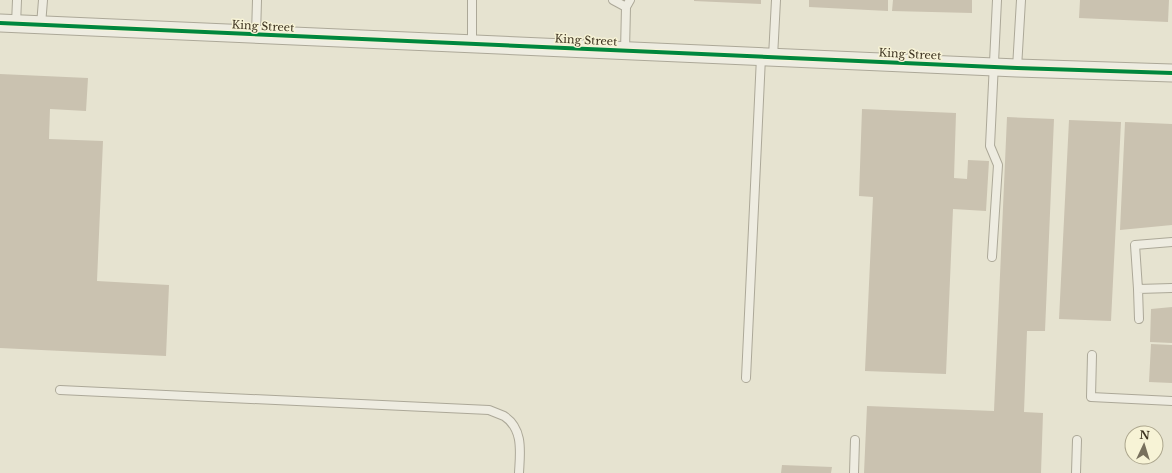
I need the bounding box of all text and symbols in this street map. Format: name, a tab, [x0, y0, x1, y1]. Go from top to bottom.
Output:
street label: King Street	[231, 17, 295, 35]
street label: King Street	[554, 31, 618, 49]
street label: King Street	[878, 45, 942, 63]
north arrow	[1124, 425, 1164, 465]
text: N	[1139, 428, 1151, 442]

